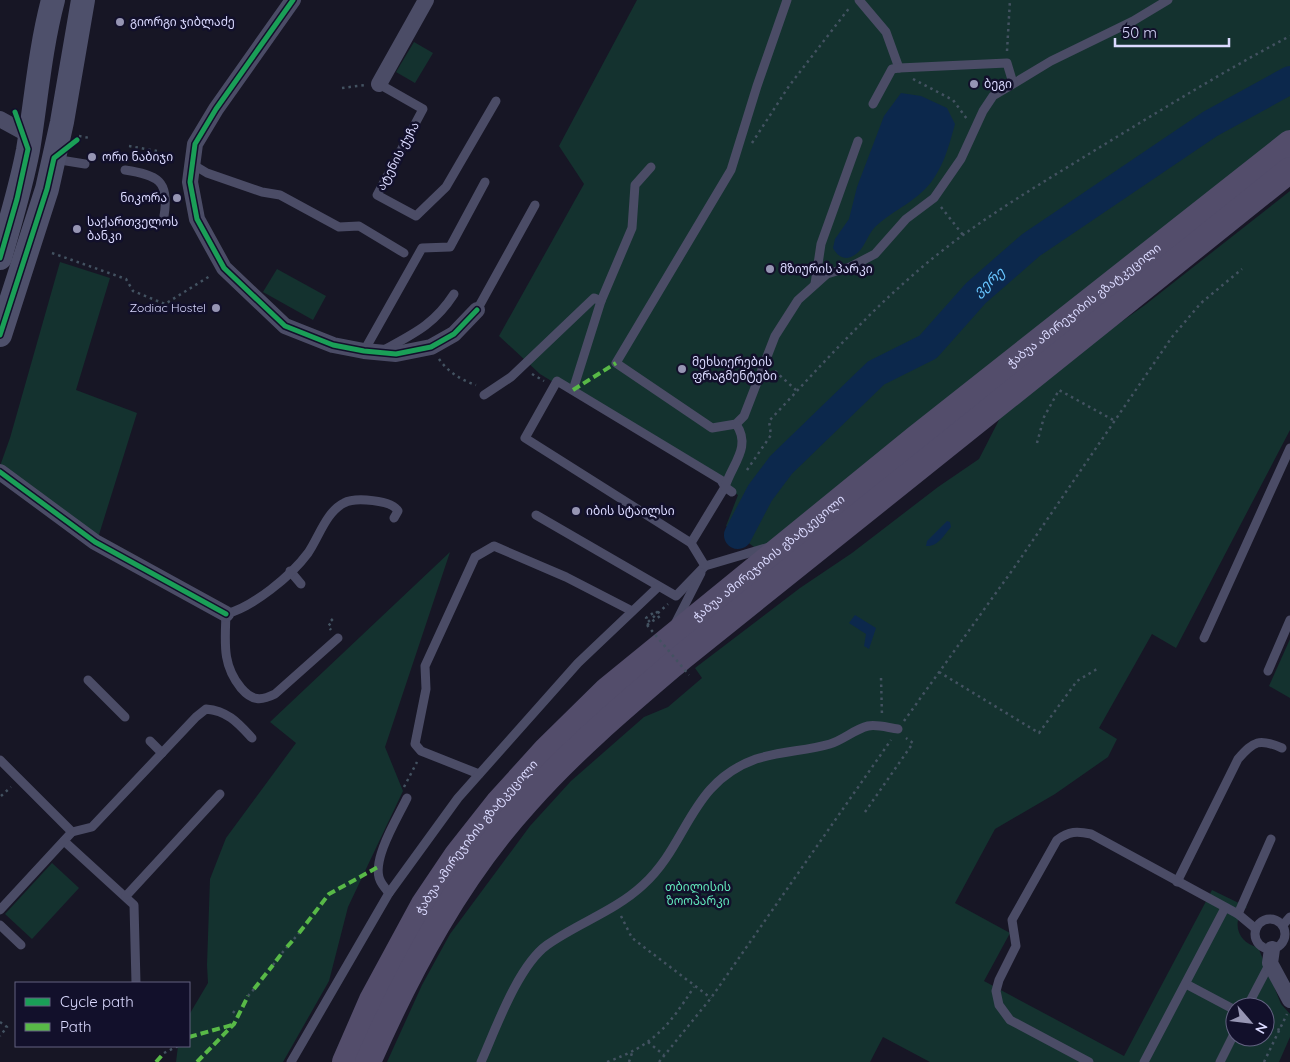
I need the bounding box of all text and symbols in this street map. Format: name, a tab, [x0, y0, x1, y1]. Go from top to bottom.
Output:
place label: გიორგი ჯიბლაძე	[130, 14, 235, 30]
scale bar	[1115, 15, 1229, 47]
marker: გიორგი ჯიბლაძე	[114, 16, 126, 28]
text: 50 m	[1122, 23, 1157, 42]
place label: ბეგი	[984, 76, 1012, 91]
marker: ბეგი	[968, 78, 980, 90]
street label: ატენის ქუჩა	[373, 119, 422, 193]
place label: ორი ნაბიჯი	[102, 149, 173, 164]
marker: ორი ნაბიჯი	[86, 151, 98, 163]
place label: ნიკორა	[120, 190, 167, 205]
marker: ნიკორა	[171, 192, 183, 204]
place label: საქართველოს ბანკი	[87, 214, 178, 243]
marker: საქართველოს ბანკი	[71, 223, 83, 235]
street label: ჭაბუა ამირეჯიბის გზატკეცილი	[1004, 240, 1164, 370]
place label: მზიურის პარკი	[780, 261, 873, 276]
marker: მზიურის პარკი	[764, 263, 776, 275]
water label: ვერე	[969, 263, 1009, 300]
place label: Zodiac Hostel	[129, 300, 206, 315]
marker: Zodiac Hostel	[210, 302, 222, 314]
place label: მეხსიერების ფრაგმენტები	[692, 354, 777, 383]
marker: მეხსიერების ფრაგმენტები	[676, 363, 688, 375]
street label: ჭაბუა ამირეჯიბის გზატკეცილი	[689, 491, 848, 624]
place label: იბის სტაილსი	[586, 503, 675, 519]
marker: იბის სტაილსი	[570, 505, 582, 517]
street label: ჭაბუა ამირეჯიბის გზატკეცილი	[412, 756, 541, 917]
park label: თბილისის ზოოპარკი	[665, 879, 731, 908]
legend	[15, 982, 190, 1047]
text: Cycle path	[60, 992, 134, 1011]
north arrow	[1225, 997, 1275, 1047]
text: Path	[60, 1017, 92, 1036]
text: N	[1251, 1019, 1272, 1037]

